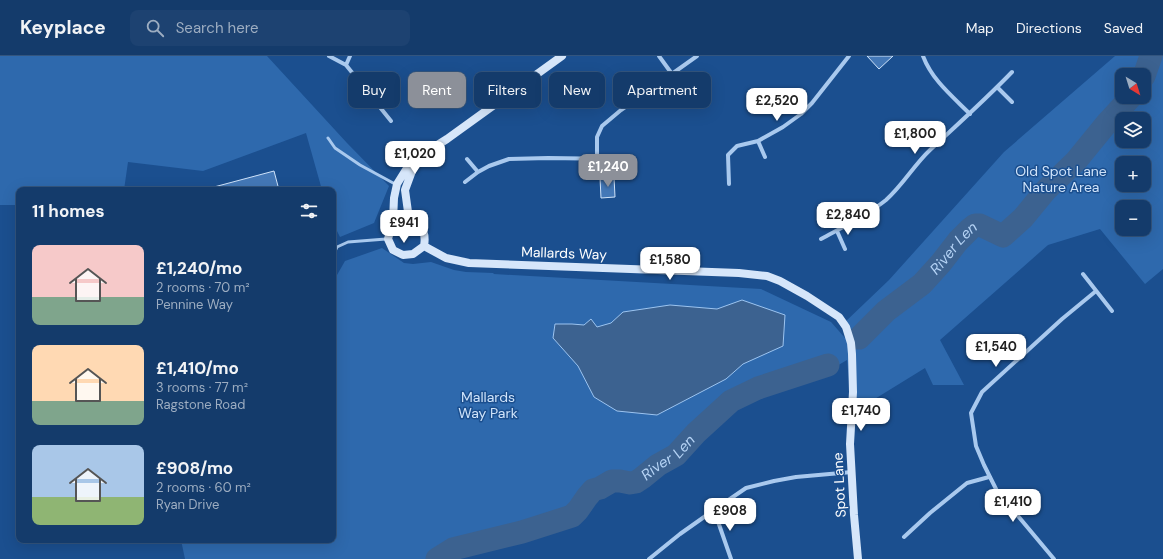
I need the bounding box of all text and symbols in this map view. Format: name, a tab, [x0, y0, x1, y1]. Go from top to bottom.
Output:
search box	[130, 10, 410, 46]
text: Keyplace	[20, 15, 106, 40]
icon: search	[144, 17, 166, 39]
text: Search here	[176, 18, 258, 38]
text: Map	[966, 19, 994, 37]
text: Directions	[1016, 19, 1082, 37]
text: Saved	[1104, 19, 1143, 37]
north arrow	[1115, 68, 1151, 104]
map controls	[1115, 68, 1151, 236]
chip: Buy	[348, 72, 400, 108]
chip: Rent	[408, 72, 466, 108]
chip: Filters	[474, 72, 541, 108]
chip: New	[549, 72, 605, 108]
chip: Apartment	[613, 72, 711, 108]
pin: £2,520	[744, 88, 810, 122]
text: £2,520	[755, 92, 799, 109]
button: layers	[1115, 112, 1151, 148]
pin: £1,800	[882, 121, 948, 155]
text: £1,800	[894, 125, 936, 142]
pin: £1,020	[382, 141, 448, 175]
text: £1,020	[394, 145, 436, 162]
pin: £1,240	[575, 154, 641, 188]
button: +	[1115, 156, 1151, 192]
text: £1,240	[587, 158, 629, 175]
park label: Old Spot Lane Nature Area	[1015, 162, 1107, 196]
text: 11 homes	[32, 200, 105, 222]
icon: filters	[298, 200, 320, 222]
button: −	[1115, 200, 1151, 236]
pin: £2,840	[815, 202, 881, 236]
text: £2,840	[826, 206, 870, 223]
pin: £941	[380, 210, 428, 244]
text: £941	[389, 214, 419, 231]
water label: River Len	[925, 217, 982, 279]
street label: Mallards Way	[521, 243, 607, 263]
pin: £1,580	[637, 247, 703, 281]
text: £1,580	[649, 251, 691, 268]
text: £1,240/mo	[156, 257, 242, 279]
icon: home	[64, 261, 112, 309]
text: 2 rooms · 70 m²	[156, 279, 250, 296]
text: Pennine Way	[156, 296, 233, 313]
pin: £1,540	[963, 334, 1029, 368]
text: £1,540	[975, 338, 1017, 355]
text: £1,410/mo	[156, 357, 239, 379]
icon: home	[64, 361, 112, 409]
text: 3 rooms · 77 m²	[156, 379, 248, 396]
park label: Mallards Way Park	[458, 388, 518, 422]
text: Ragstone Road	[156, 396, 245, 413]
pin: £1,740	[828, 398, 894, 432]
text: £1,740	[841, 402, 881, 419]
water label: River Len	[637, 430, 700, 485]
street label: Spot Lane	[828, 452, 850, 518]
text: £908/mo	[156, 457, 233, 479]
icon: home	[64, 461, 112, 509]
text: 2 rooms · 60 m²	[156, 479, 251, 496]
pin: £1,410	[980, 489, 1046, 523]
text: £1,410	[994, 493, 1032, 510]
text: Ryan Drive	[156, 496, 219, 513]
pin: £908	[706, 498, 754, 532]
text: £908	[713, 502, 747, 519]

